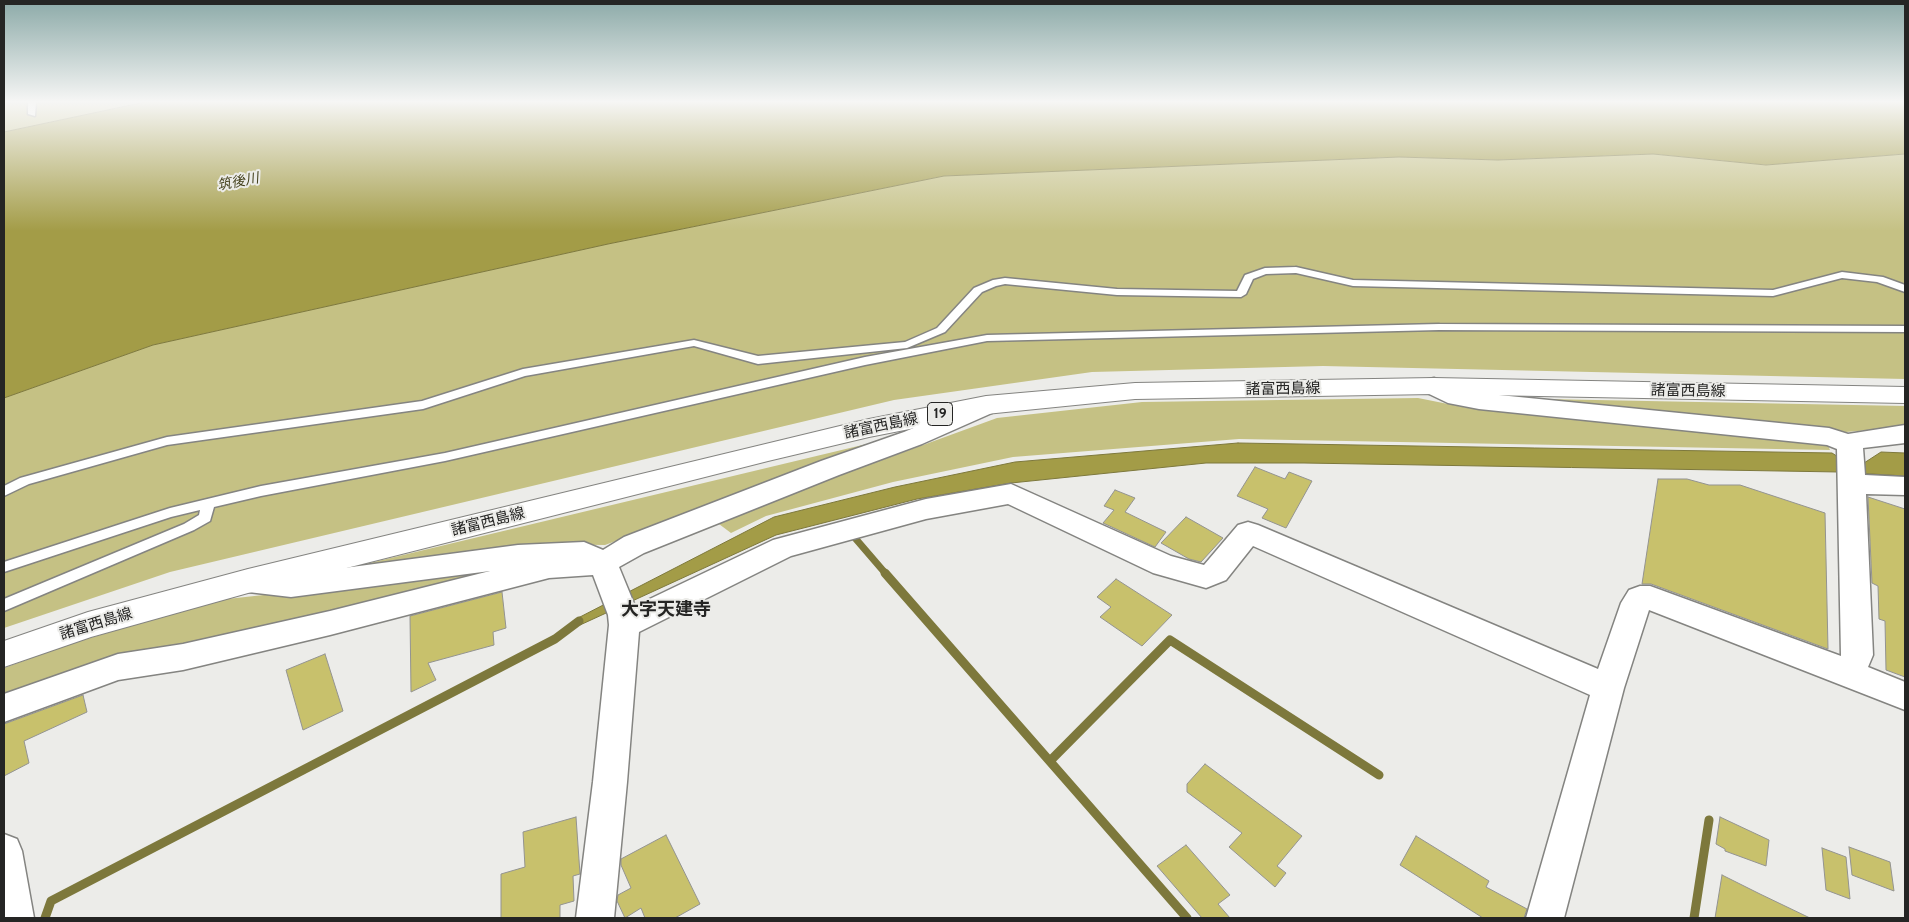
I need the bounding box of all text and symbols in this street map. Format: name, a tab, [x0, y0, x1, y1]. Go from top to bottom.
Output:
water label: 筑後川	[216, 170, 260, 194]
street label: 諸富西島線	[1245, 379, 1321, 399]
street label: 諸富西島線	[1650, 381, 1726, 401]
road number: 19	[928, 402, 952, 426]
street label: 諸富西島線	[842, 409, 920, 443]
street label: 諸富西島線	[449, 504, 527, 540]
district label: 大字天建寺	[621, 599, 711, 621]
street label: 諸富西島線	[58, 604, 134, 644]

